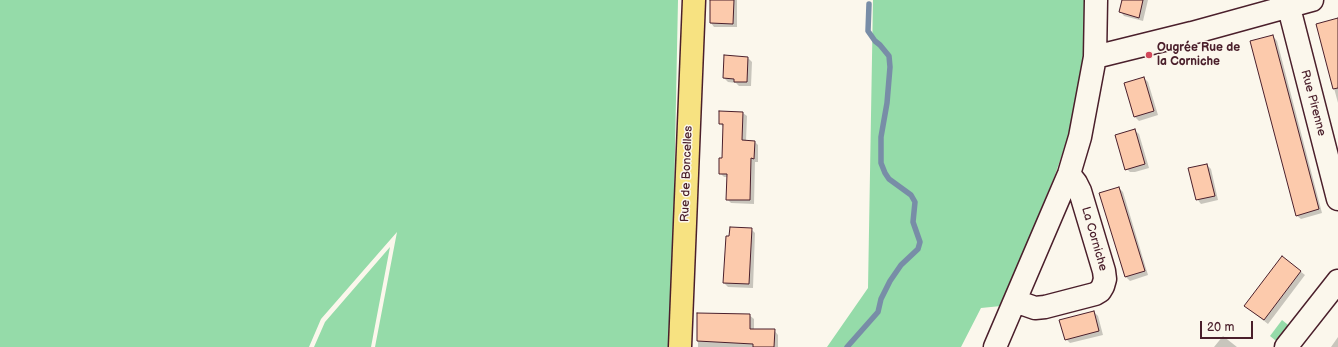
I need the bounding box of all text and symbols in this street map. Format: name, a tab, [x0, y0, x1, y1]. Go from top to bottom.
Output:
place label: Ougrée Rue de la Corniche	[1157, 41, 1240, 69]
marker: Ougrée Rue de la Corniche	[1144, 50, 1154, 60]
street label: Rue Pirenne	[1297, 68, 1329, 138]
street label: Rue de Boncelles	[678, 126, 696, 222]
street label: La Corniche	[1078, 205, 1110, 273]
scale bar	[1202, 313, 1255, 339]
text: 20 m	[1207, 320, 1234, 335]

